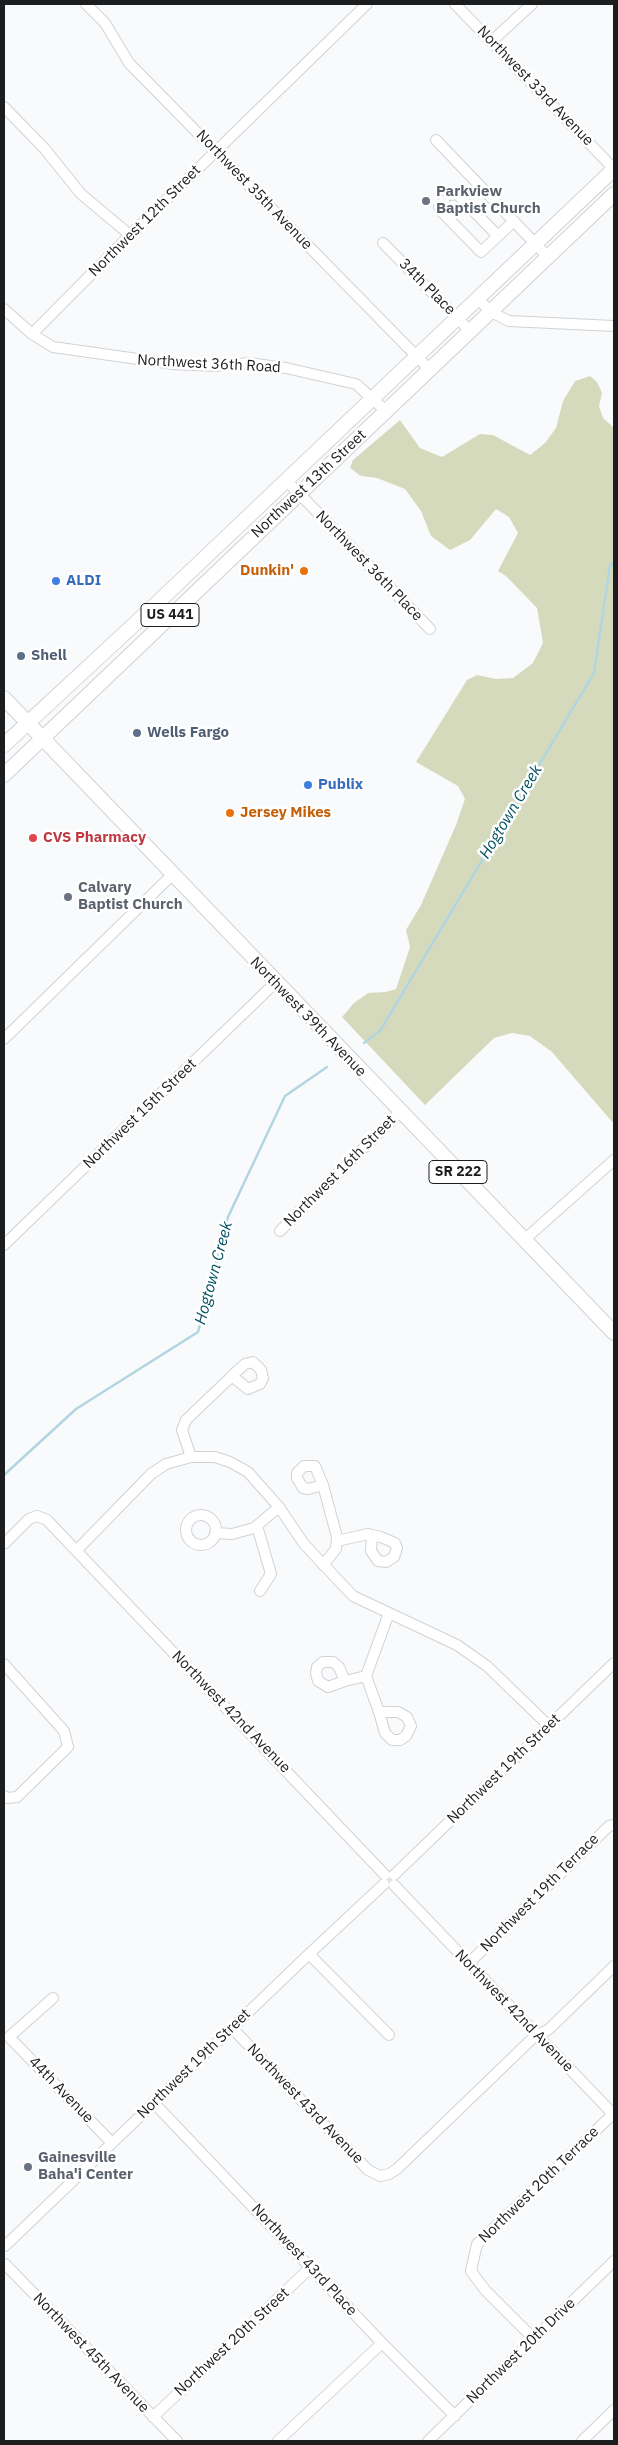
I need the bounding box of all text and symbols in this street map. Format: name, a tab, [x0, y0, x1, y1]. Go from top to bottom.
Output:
street label: Northwest 33rd Avenue	[473, 22, 597, 150]
street label: Northwest 35th Avenue	[192, 126, 316, 254]
street label: Northwest 12th Street	[85, 161, 205, 281]
place label: Parkview Baptist Church	[436, 183, 541, 218]
marker: Parkview Baptist Church	[420, 195, 432, 207]
street label: 34th Place	[395, 255, 459, 319]
street label: Northwest 36th Road	[137, 351, 281, 377]
street label: Northwest 13th Street	[248, 426, 370, 542]
street label: Northwest 36th Place	[312, 507, 426, 625]
place label: Dunkin'	[240, 562, 294, 580]
marker: Dunkin'	[298, 565, 310, 577]
place label: ALDI	[66, 572, 101, 590]
marker: ALDI	[50, 575, 62, 587]
road number: US 441	[141, 604, 199, 626]
place label: Shell	[31, 647, 67, 665]
marker: Shell	[15, 650, 27, 662]
place label: Wells Fargo	[147, 724, 229, 742]
marker: Wells Fargo	[131, 727, 143, 739]
water label: Hogtown Creek	[475, 762, 547, 862]
place label: Publix	[318, 776, 363, 794]
marker: Publix	[302, 779, 314, 791]
place label: Jersey Mikes	[240, 804, 331, 822]
marker: Jersey Mikes	[224, 807, 236, 819]
place label: CVS Pharmacy	[43, 829, 146, 847]
marker: CVS Pharmacy	[27, 832, 39, 844]
place label: Calvary Baptist Church	[78, 879, 183, 914]
marker: Calvary Baptist Church	[62, 891, 74, 903]
street label: Northwest 39th Avenue	[246, 953, 370, 1081]
street label: Northwest 15th Street	[80, 1055, 200, 1173]
street label: Northwest 16th Street	[280, 1111, 400, 1231]
road number: SR 222	[429, 1160, 487, 1184]
water label: Hogtown Creek	[191, 1219, 237, 1327]
street label: Northwest 42nd Avenue	[168, 1647, 294, 1777]
street label: Northwest 19th Street	[444, 1710, 564, 1828]
street label: Northwest 19th Terrace	[477, 1830, 603, 1956]
street label: Northwest 42nd Avenue	[451, 1946, 577, 2076]
street label: Northwest 19th Street	[134, 2005, 254, 2123]
street label: Northwest 43rd Avenue	[243, 2040, 367, 2168]
street label: 44th Avenue	[25, 2053, 97, 2127]
street label: Northwest 20th Terrace	[475, 2123, 603, 2247]
place label: Gainesville Baha'i Center	[38, 2149, 133, 2184]
marker: Gainesville Baha'i Center	[22, 2161, 34, 2173]
street label: Northwest 43rd Place	[247, 2200, 361, 2320]
street label: Northwest 20th Street	[171, 2284, 293, 2400]
street label: Northwest 45th Avenue	[29, 2289, 153, 2417]
street label: Northwest 20th Drive	[463, 2294, 579, 2408]

